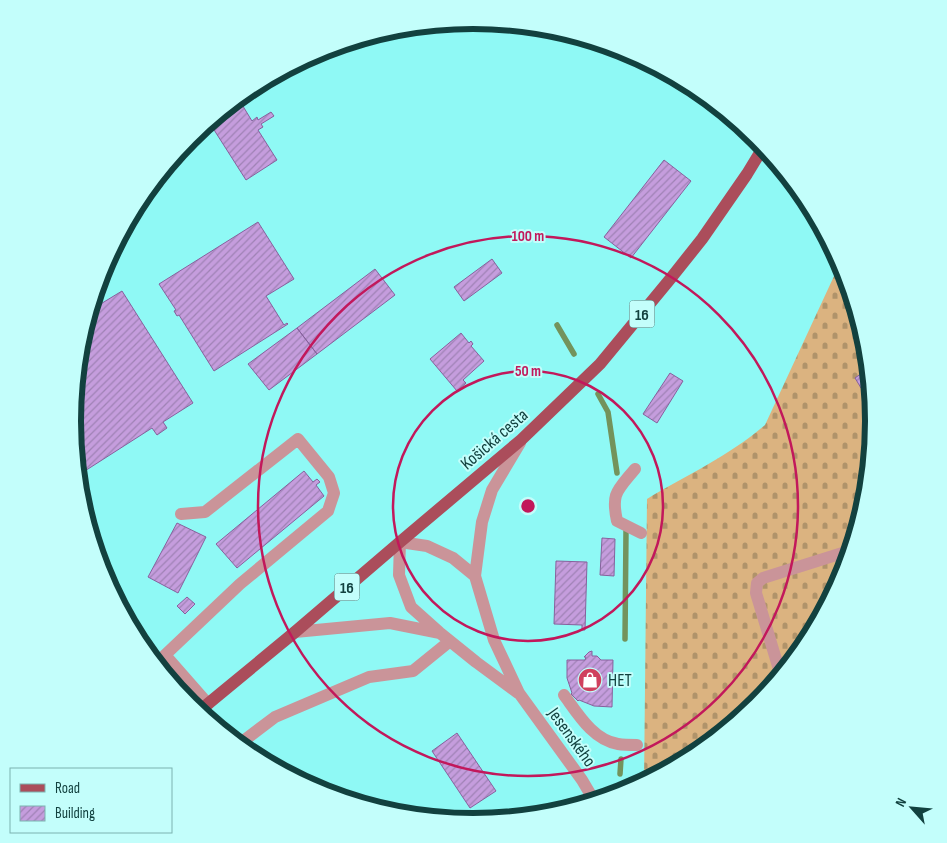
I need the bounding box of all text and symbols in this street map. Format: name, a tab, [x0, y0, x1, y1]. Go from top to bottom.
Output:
text: 100 m	[512, 227, 544, 246]
road number: 16	[630, 300, 654, 328]
text: 50 m	[515, 362, 541, 381]
street label: Košická cesta	[456, 404, 532, 474]
centre of rings	[519, 497, 537, 515]
road number: 16	[334, 574, 360, 600]
shop icon: HET	[577, 667, 603, 693]
place label: HET	[608, 670, 632, 691]
street label: Jesenského	[543, 703, 600, 771]
legend	[10, 768, 172, 833]
text: Road	[55, 779, 80, 798]
north arrow	[887, 783, 937, 833]
text: N	[892, 795, 910, 810]
text: Building	[55, 804, 95, 823]

